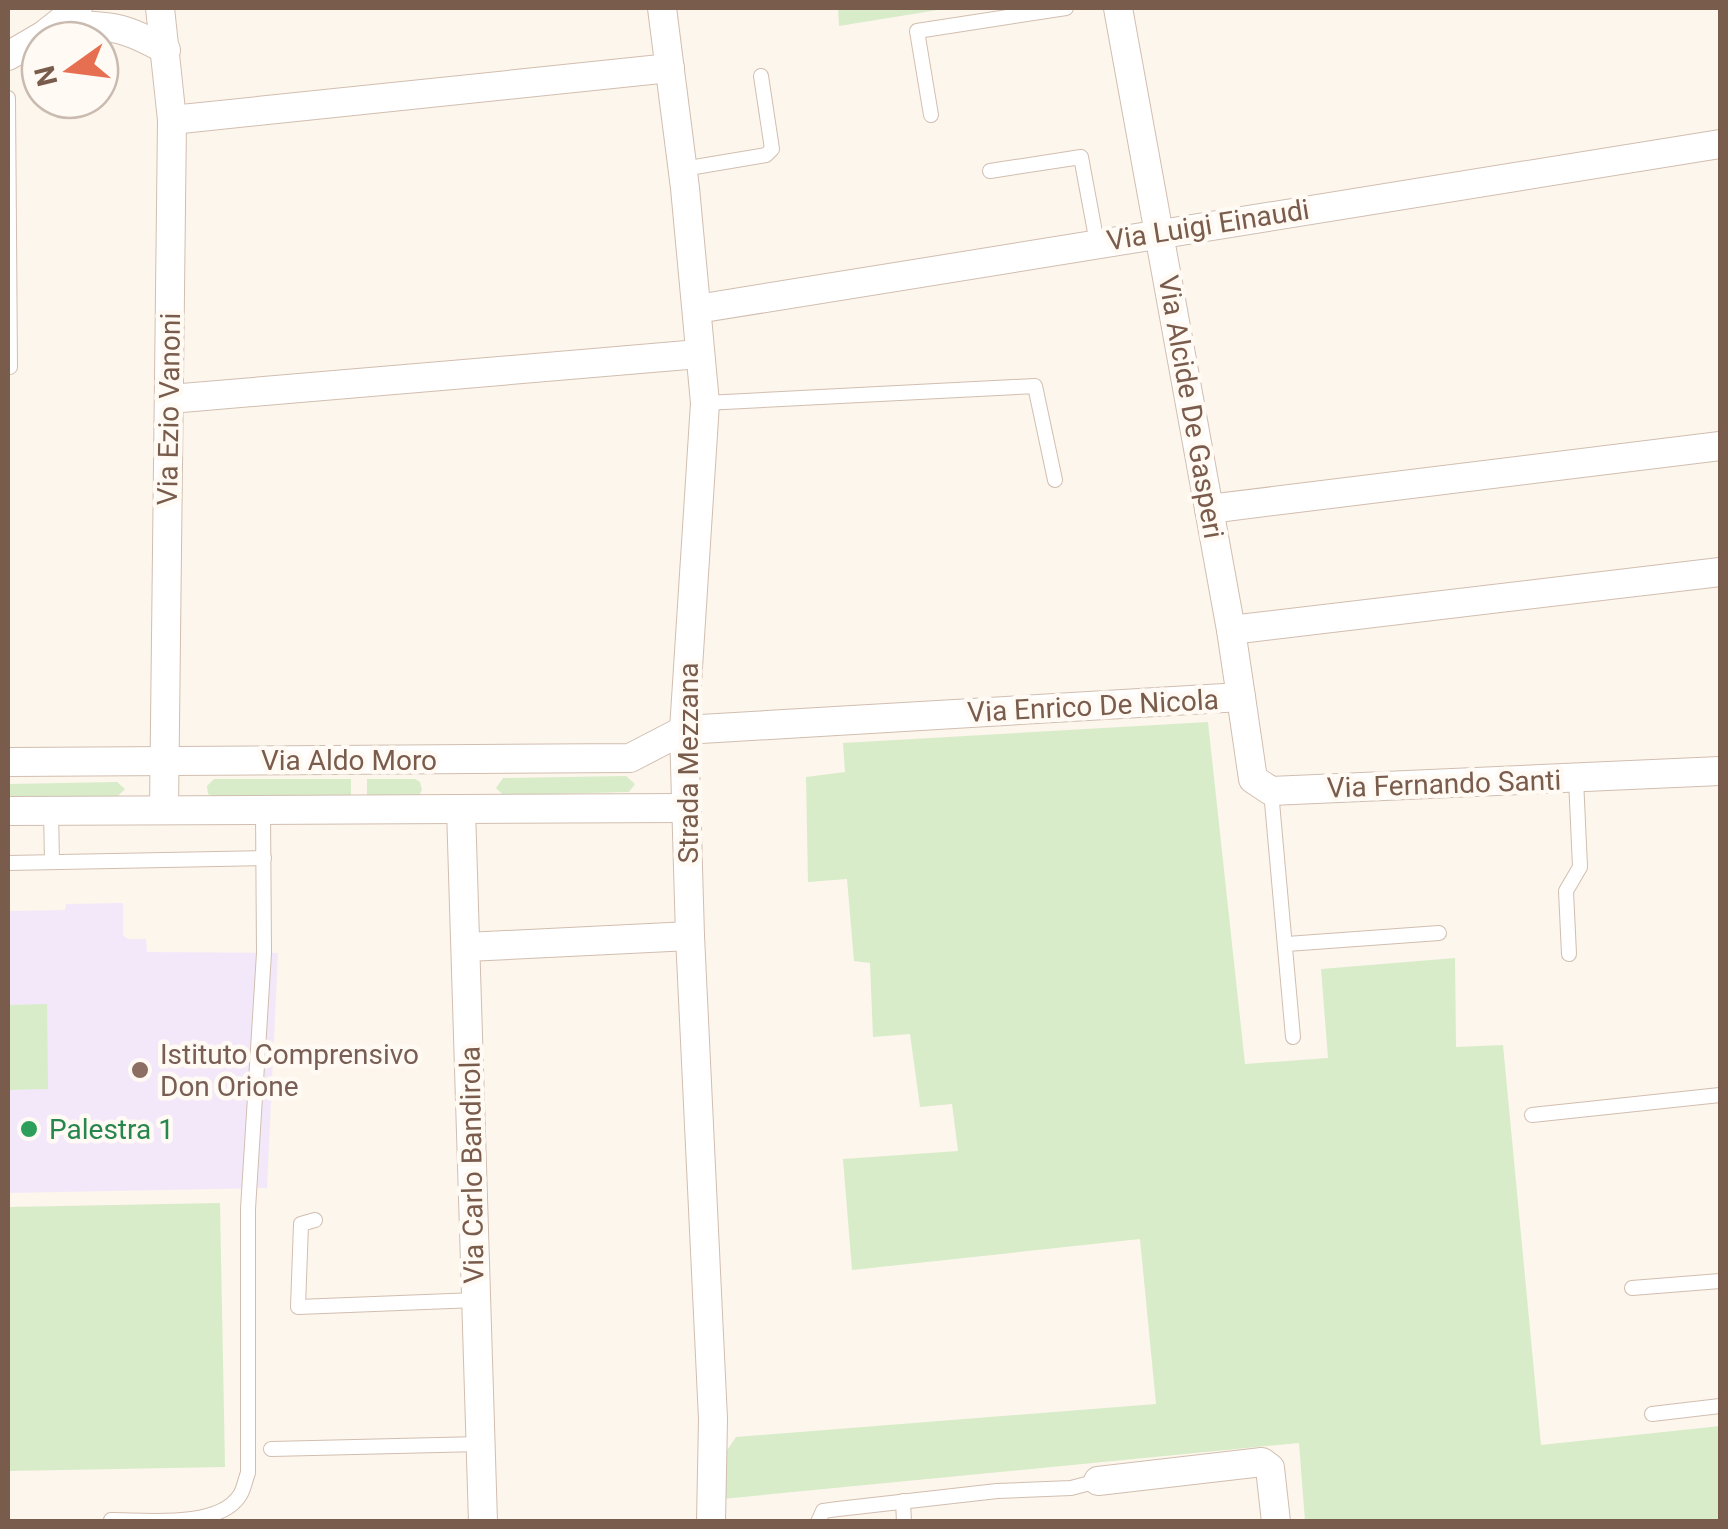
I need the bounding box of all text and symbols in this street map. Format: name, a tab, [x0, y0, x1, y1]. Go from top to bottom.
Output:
north arrow	[20, 20, 120, 120]
text: N	[28, 62, 65, 90]
street label: Via Luigi Einaudi	[1104, 193, 1312, 257]
street label: Via Alcide De Gasperi	[1152, 273, 1230, 541]
street label: Via Ezio Vanoni	[151, 312, 187, 506]
street label: Strada Mezzana	[672, 663, 705, 863]
street label: Via Enrico De Nicola	[966, 683, 1220, 729]
street label: Via Aldo Moro	[261, 744, 437, 777]
street label: Via Fernando Santi	[1326, 763, 1562, 805]
place label: Istituto Comprensivo Don Orione	[160, 1038, 419, 1103]
street label: Via Carlo Bandirola	[453, 1046, 491, 1284]
marker: Istituto Comprensivo Don Orione	[129, 1059, 151, 1081]
place label: Palestra 1	[49, 1113, 174, 1146]
marker: Palestra 1	[18, 1118, 40, 1140]

